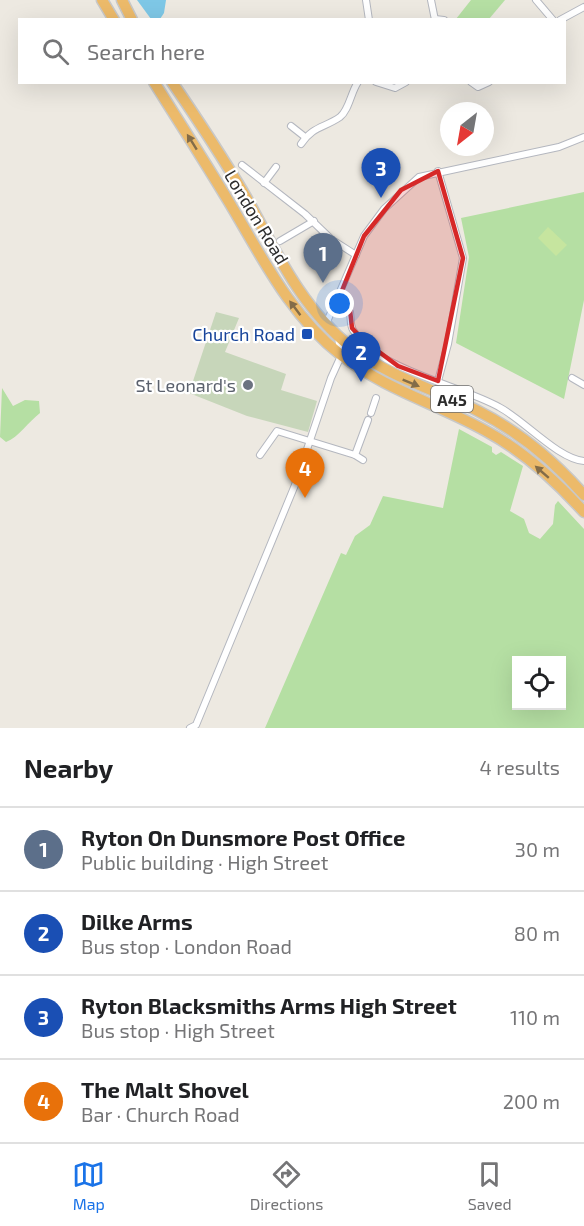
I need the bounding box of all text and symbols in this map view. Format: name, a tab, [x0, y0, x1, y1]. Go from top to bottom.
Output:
search box	[18, 18, 566, 84]
icon: search	[39, 35, 72, 68]
text: Search here	[87, 38, 205, 64]
north arrow	[440, 102, 494, 156]
one-way arrow	[187, 134, 198, 150]
pin: 3	[362, 148, 400, 198]
street label: London Road	[220, 166, 294, 268]
pin: 1	[304, 234, 342, 283]
your location	[325, 289, 354, 318]
one-way arrow	[289, 300, 301, 316]
place label: Church Road	[192, 323, 295, 345]
marker: Church Road	[300, 327, 314, 341]
pin: 2	[342, 332, 380, 382]
place label: St Leonard's	[135, 374, 236, 396]
marker: St Leonard's	[241, 378, 255, 392]
one-way arrow	[403, 379, 421, 389]
road number: A45	[431, 386, 473, 412]
pin: 4	[286, 448, 324, 498]
one-way arrow	[534, 465, 550, 478]
map controls	[512, 656, 566, 710]
button: locate	[512, 656, 566, 710]
text: Nearby	[24, 752, 113, 783]
text: 4 results	[480, 755, 560, 779]
text: Ryton On Dunsmore Post Office	[81, 824, 405, 850]
text: 1	[39, 837, 48, 861]
text: 30 m	[515, 837, 560, 861]
text: Public building · High Street	[81, 850, 328, 874]
text: Dilke Arms	[81, 908, 193, 934]
text: 2	[38, 921, 49, 945]
text: 80 m	[514, 921, 560, 945]
text: Bus stop · London Road	[81, 934, 292, 958]
text: Ryton Blacksmiths Arms High Street	[81, 992, 457, 1018]
text: 3	[38, 1005, 49, 1029]
text: 110 m	[510, 1005, 560, 1029]
text: Bus stop · High Street	[81, 1018, 275, 1042]
text: The Malt Shovel	[81, 1076, 249, 1102]
text: 4	[37, 1089, 50, 1113]
text: 200 m	[503, 1089, 560, 1113]
text: Bar · Church Road	[81, 1102, 240, 1126]
tab: Map	[72, 1158, 105, 1213]
tab: Directions	[250, 1158, 323, 1213]
tab: Saved	[468, 1158, 512, 1213]

